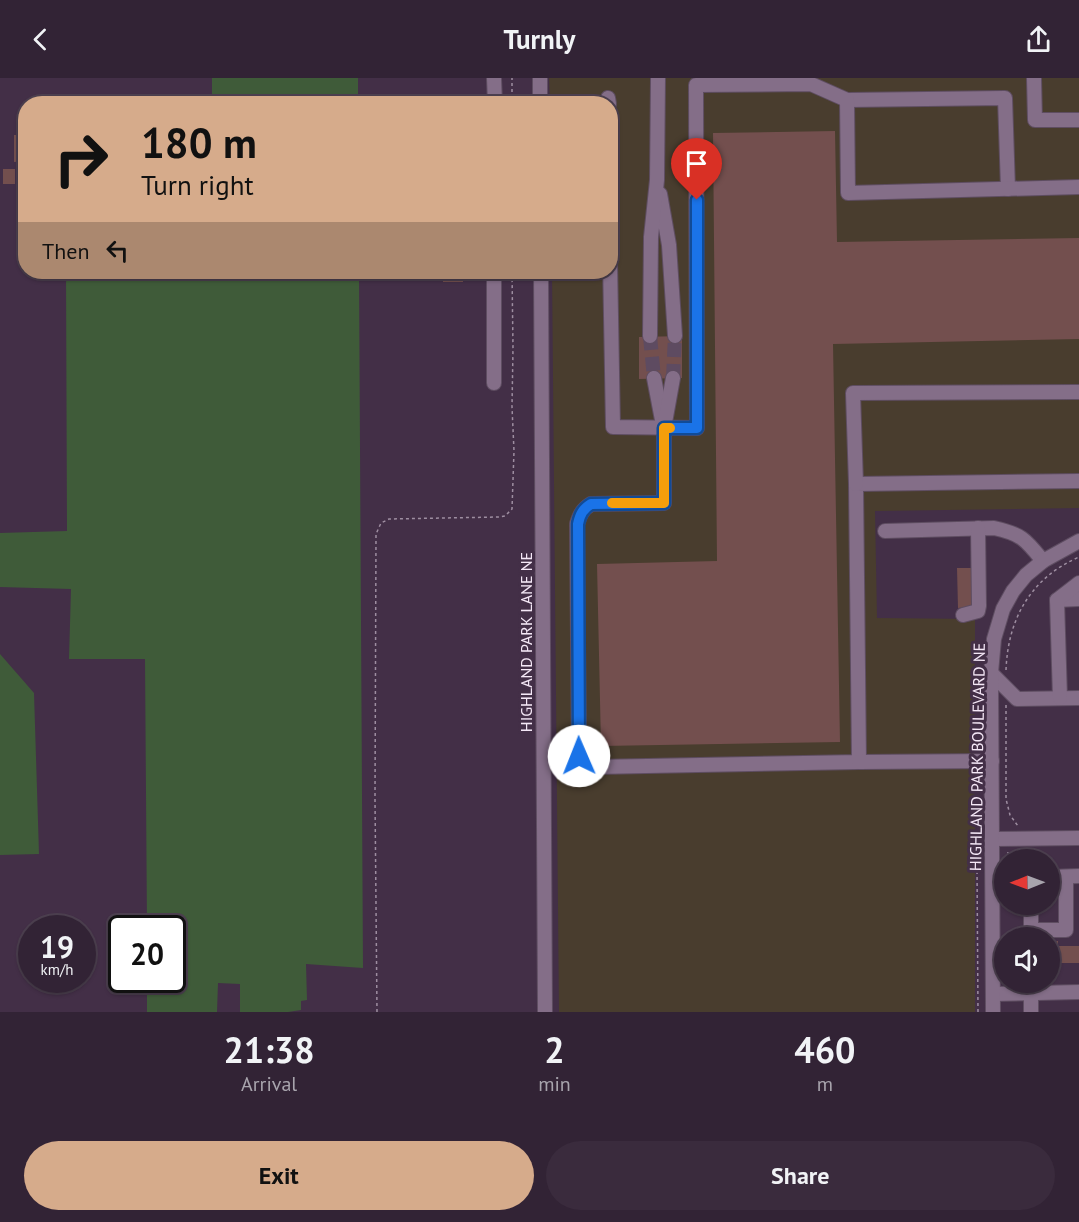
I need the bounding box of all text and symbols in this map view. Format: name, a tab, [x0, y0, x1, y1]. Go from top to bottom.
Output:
text: Turnly	[503, 22, 576, 56]
icon: back	[24, 23, 57, 56]
icon: share	[1022, 23, 1055, 56]
text: 180 m	[141, 115, 257, 170]
icon: right	[42, 120, 120, 198]
pin	[671, 138, 722, 200]
icon: arrive	[680, 147, 713, 180]
text: Turn right	[141, 168, 254, 202]
icon: left	[101, 234, 134, 267]
text: Then	[42, 237, 89, 265]
street label: HIGHLAND PARK LANE NE	[516, 552, 536, 732]
street label: HIGHLAND PARK BOULEVARD NE	[965, 643, 989, 871]
position arrow	[547, 724, 611, 788]
north arrow	[994, 849, 1060, 915]
map controls	[994, 849, 1060, 993]
speed limit sign: 20	[108, 915, 186, 993]
text: 19	[40, 927, 74, 966]
button: sound	[994, 927, 1060, 993]
text: km/h	[41, 960, 73, 979]
text: 21:38	[223, 1026, 315, 1073]
text: 2	[544, 1026, 565, 1073]
text: 460	[794, 1026, 856, 1073]
text: Arrival	[241, 1071, 297, 1097]
text: min	[538, 1071, 571, 1097]
text: m	[817, 1071, 833, 1097]
button: Exit	[24, 1141, 534, 1210]
button: Share	[546, 1141, 1055, 1210]

